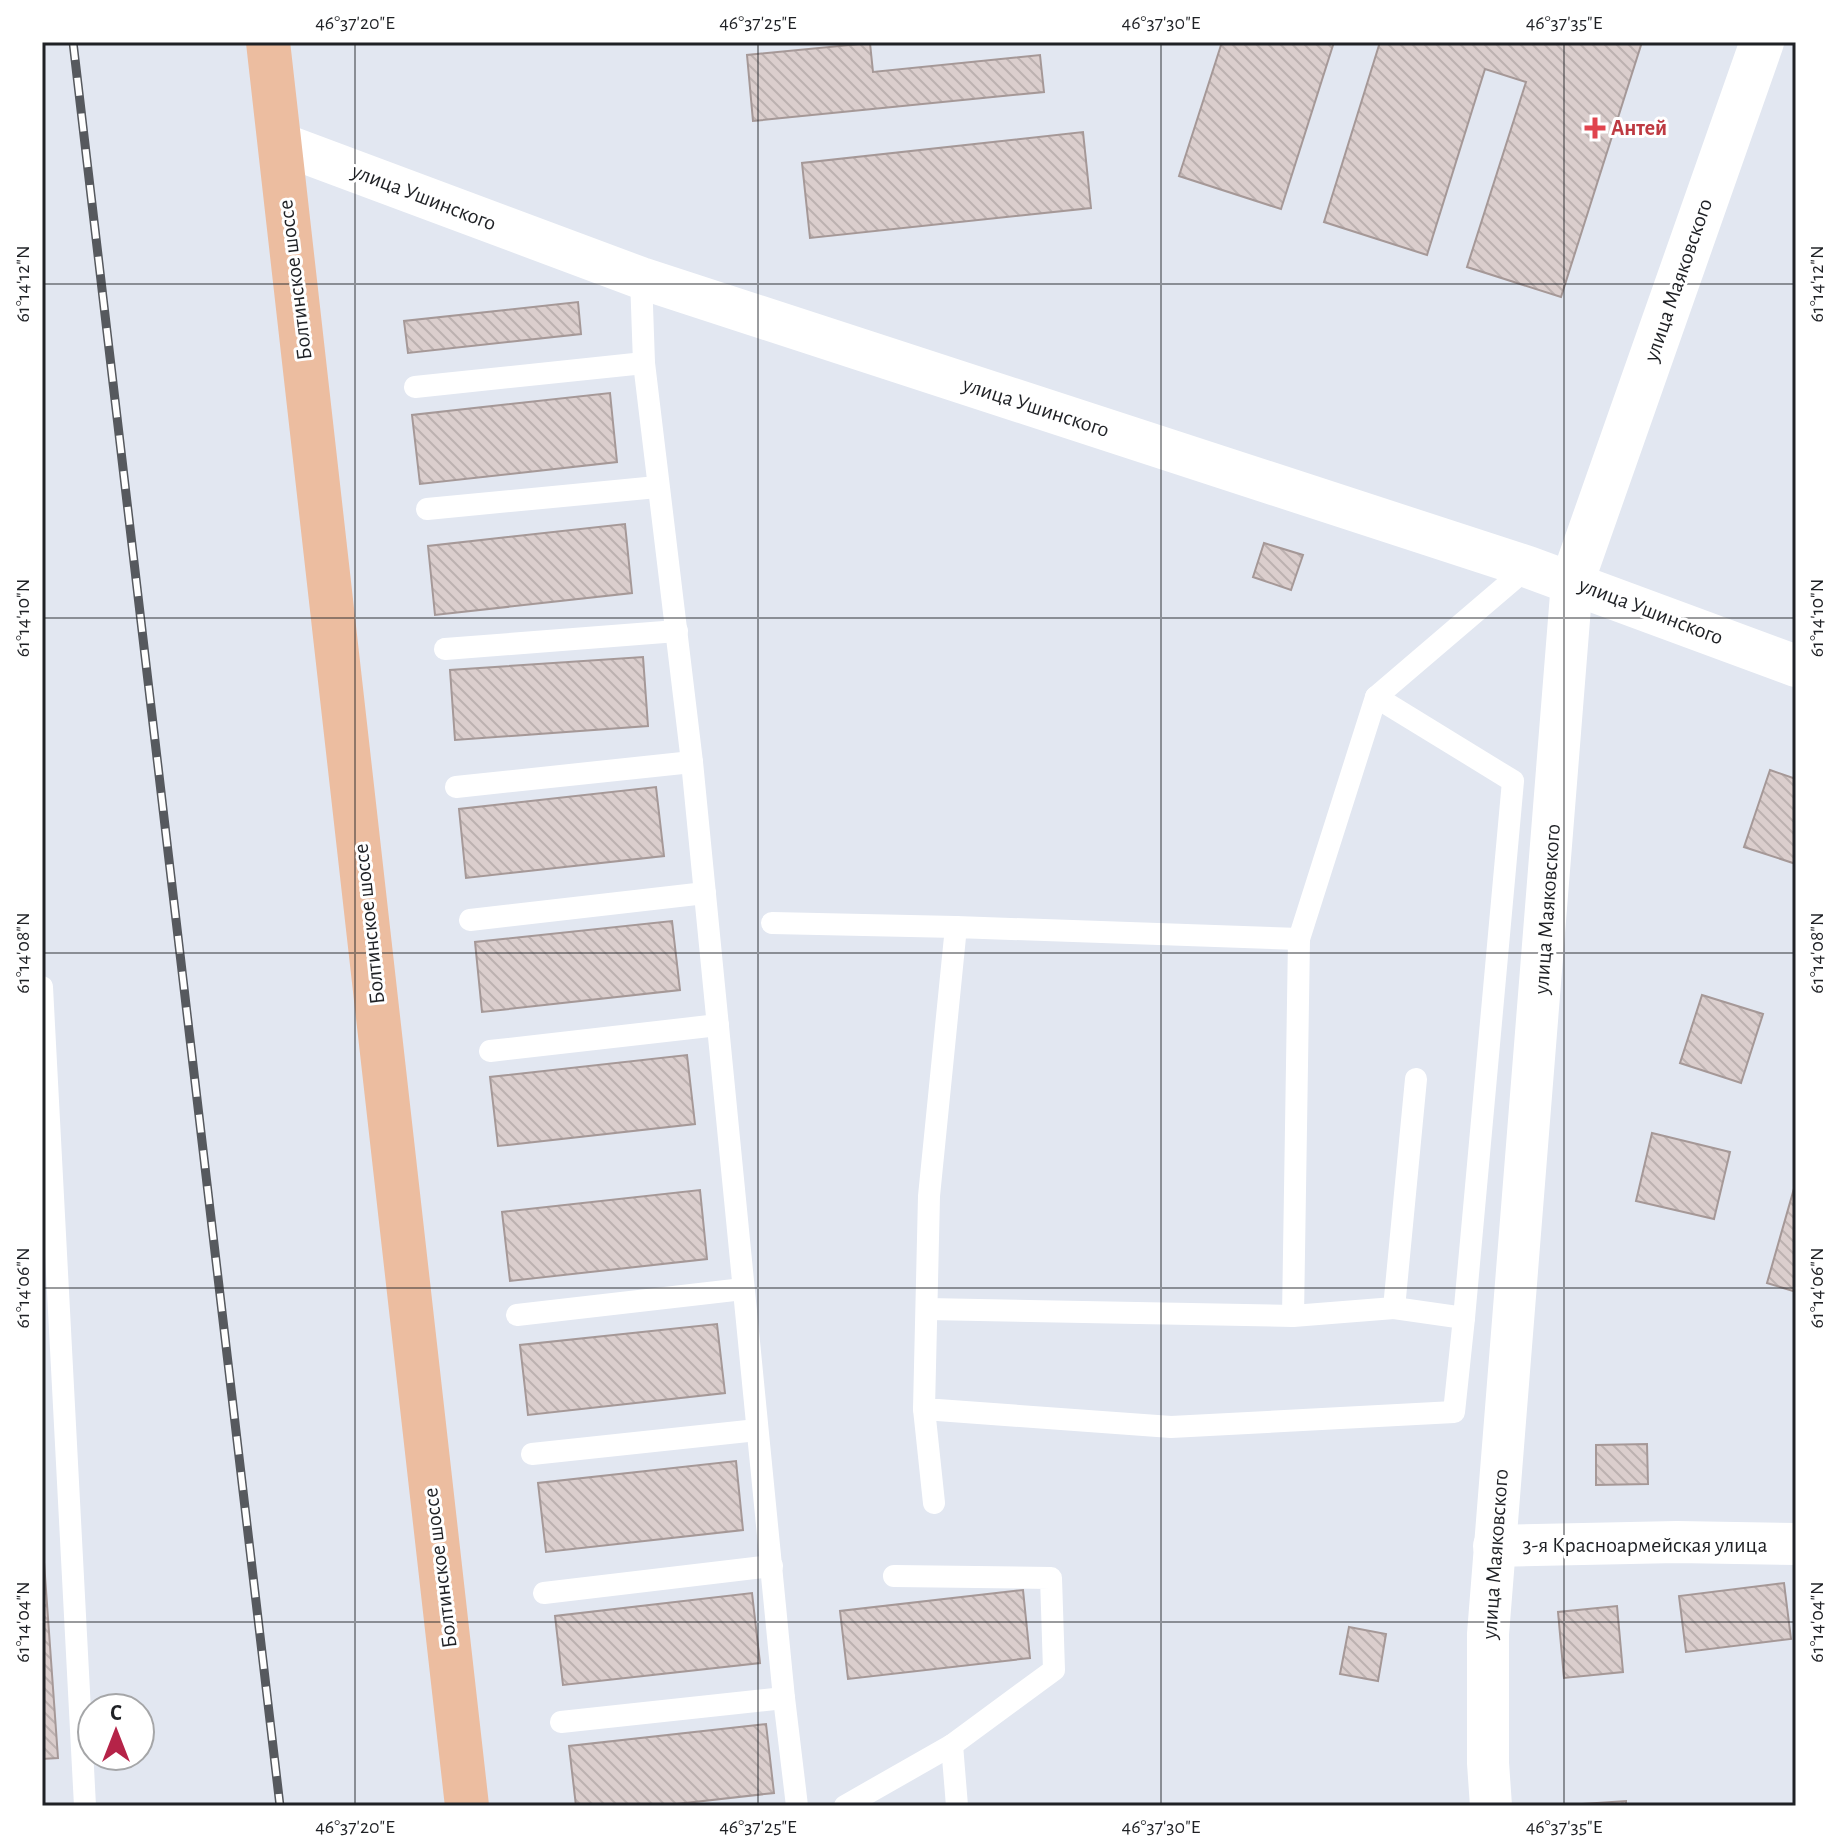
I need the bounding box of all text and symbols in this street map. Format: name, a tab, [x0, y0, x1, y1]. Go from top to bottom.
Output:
text: 46°37'20"E	[315, 13, 395, 33]
text: 46°37'25"E	[719, 13, 797, 33]
text: 46°37'30"E	[1122, 13, 1201, 33]
text: 46°37'35"E	[1526, 13, 1603, 33]
place label: Антей	[1611, 117, 1667, 139]
marker: Антей	[1586, 119, 1604, 137]
street label: улица Ушинского	[348, 159, 499, 235]
street label: улица Маяковского	[1639, 196, 1716, 365]
street label: Болтинское шоссе	[274, 199, 316, 361]
text: 61°14'12"N	[13, 245, 33, 323]
text: 61°14'12"N	[1807, 245, 1827, 323]
street label: улица Ушинского	[959, 373, 1112, 441]
street label: улица Ушинского	[1575, 573, 1726, 649]
text: 61°14'10"N	[13, 579, 33, 657]
text: 61°14'10"N	[1807, 579, 1827, 657]
street label: улица Маяковского	[1530, 823, 1564, 996]
street label: Болтинское шоссе	[350, 843, 388, 1005]
text: 61°14'08"N	[13, 912, 33, 994]
text: 61°14'08"N	[1807, 912, 1827, 994]
text: 61°14'06"N	[13, 1247, 33, 1329]
text: 61°14'06"N	[1807, 1247, 1827, 1329]
street label: улица Маяковского	[1478, 1468, 1512, 1641]
street label: Болтинское шоссе	[419, 1487, 461, 1649]
street label: 3-я Красноармейская улица	[1522, 1534, 1768, 1556]
text: 61°14'04"N	[13, 1581, 33, 1663]
text: 61°14'04"N	[1807, 1581, 1827, 1663]
north arrow	[76, 1692, 156, 1772]
text: С	[110, 1702, 122, 1724]
text: 46°37'20"E	[315, 1817, 395, 1837]
text: 46°37'25"E	[719, 1817, 797, 1837]
text: 46°37'30"E	[1122, 1817, 1201, 1837]
text: 46°37'35"E	[1526, 1817, 1603, 1837]

